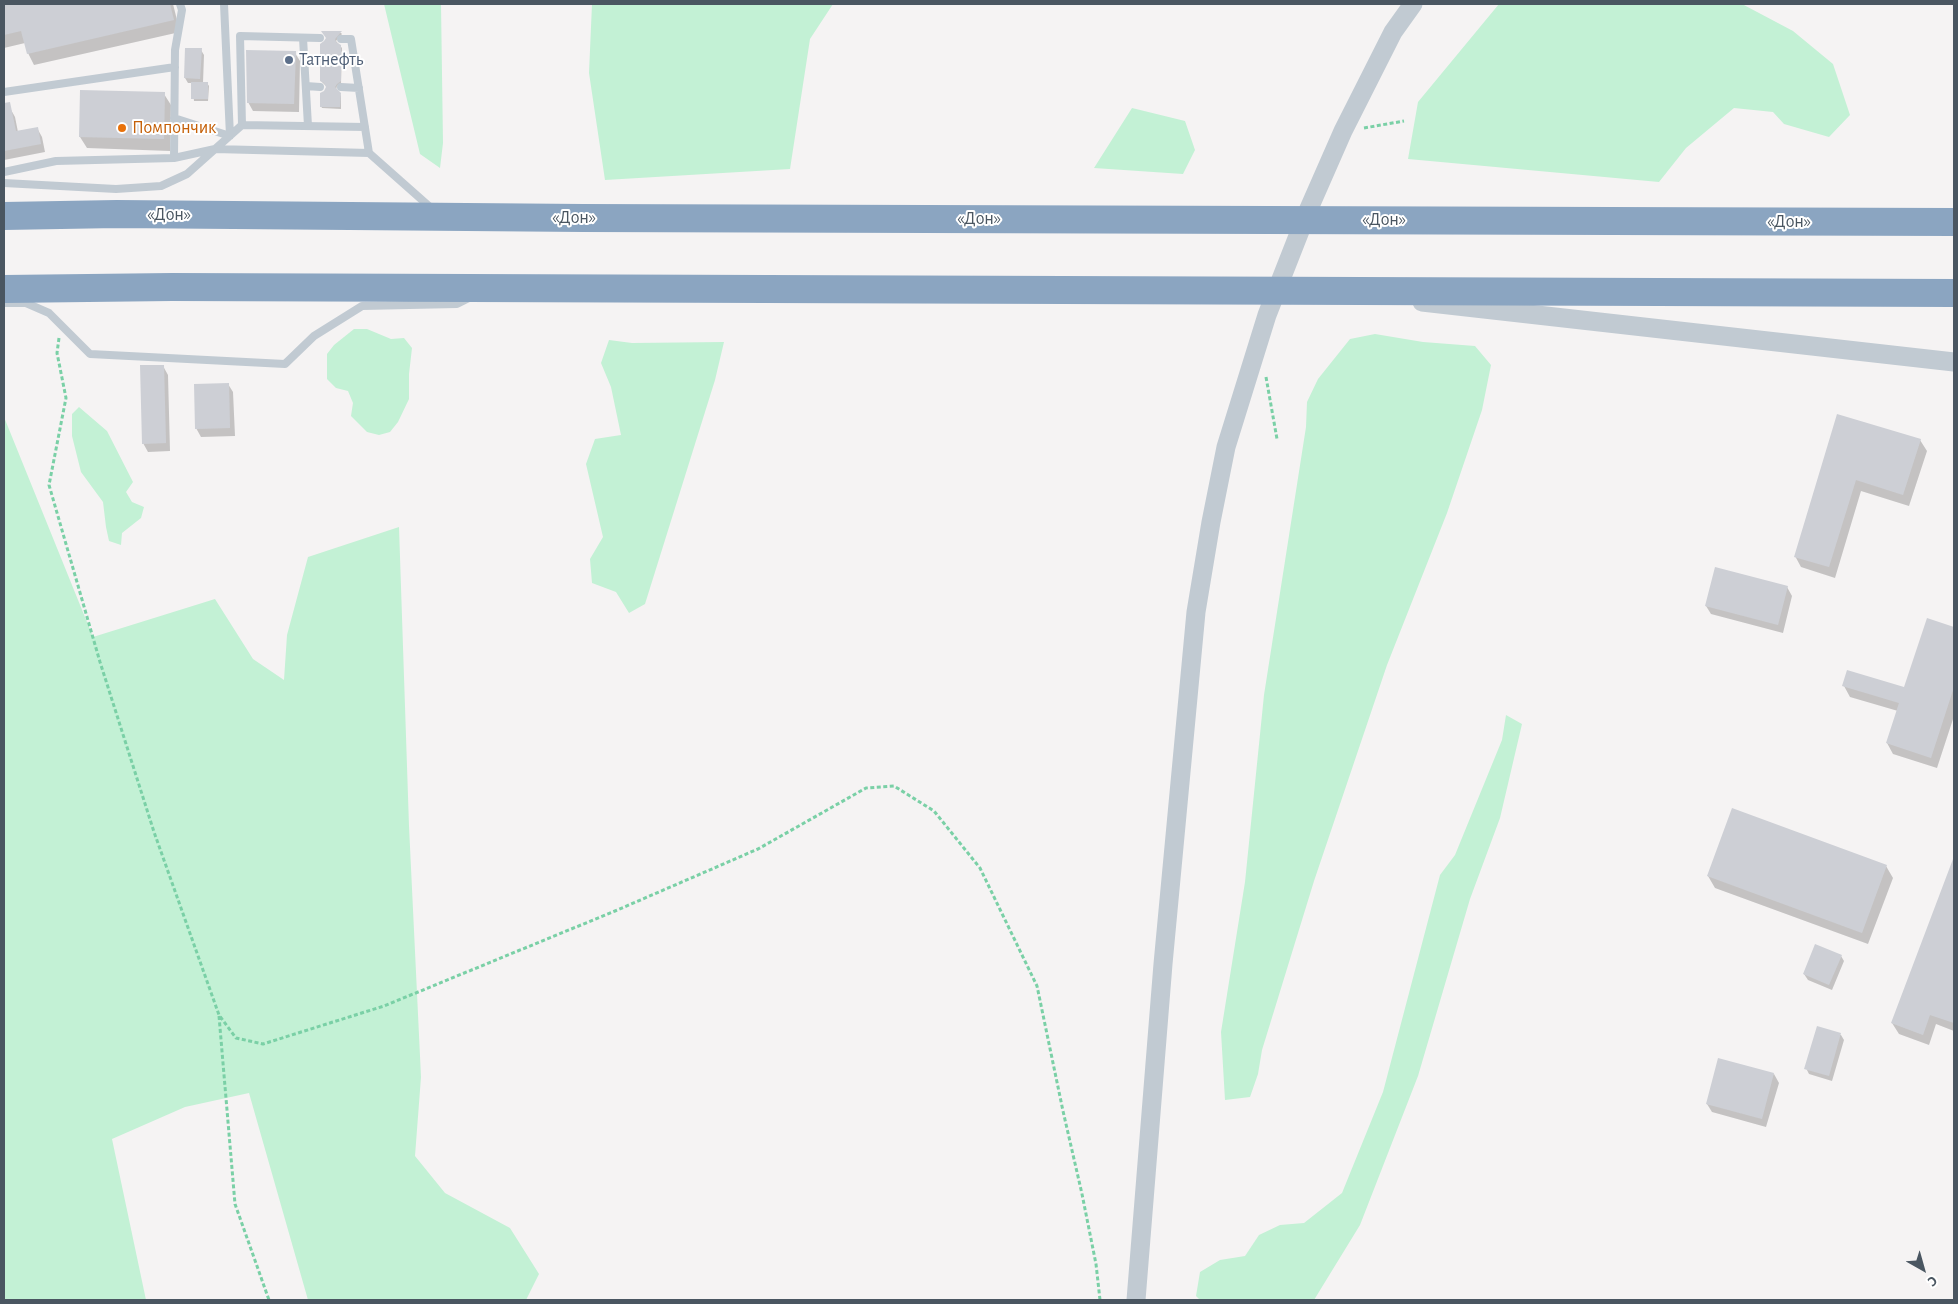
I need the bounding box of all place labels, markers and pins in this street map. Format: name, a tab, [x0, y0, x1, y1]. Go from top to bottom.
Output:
place label: Татнефть	[299, 49, 363, 71]
marker: Татнефть	[283, 54, 295, 66]
place label: Помпончик	[132, 117, 216, 139]
marker: Помпончик	[116, 122, 128, 134]

